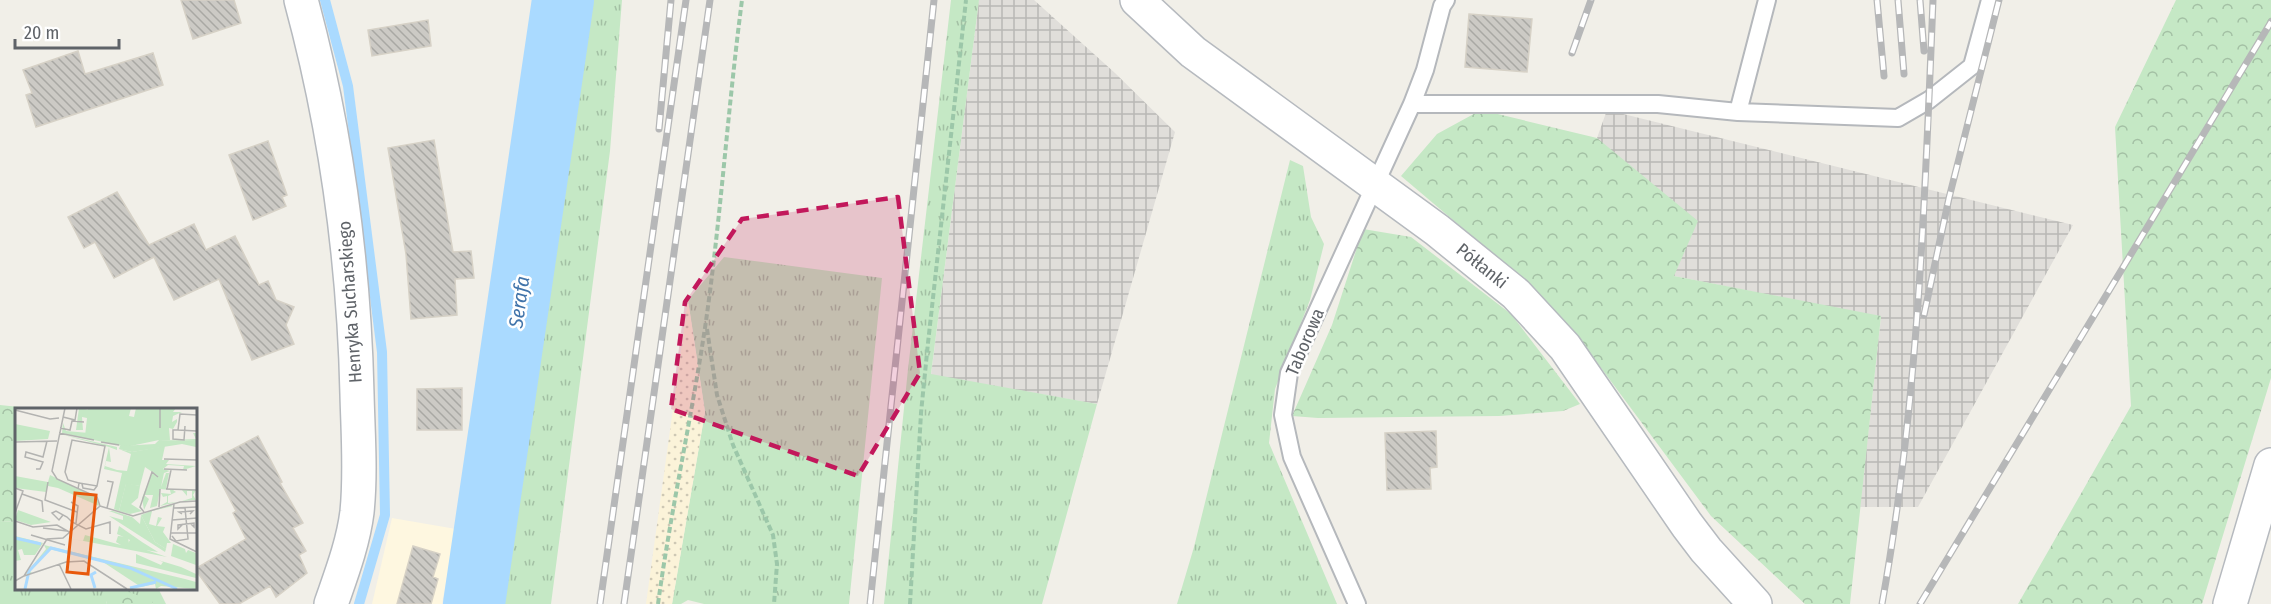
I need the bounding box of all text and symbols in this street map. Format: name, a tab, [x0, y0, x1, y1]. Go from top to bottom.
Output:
scale bar	[15, 12, 118, 50]
text: 20 m	[24, 22, 59, 44]
street label: Henryka Sucharskiego	[333, 220, 367, 384]
street label: Półłanki	[1452, 239, 1512, 293]
water label: Serafa	[503, 275, 535, 330]
street label: Taborowa	[1281, 305, 1329, 379]
inset map	[15, 408, 196, 589]

